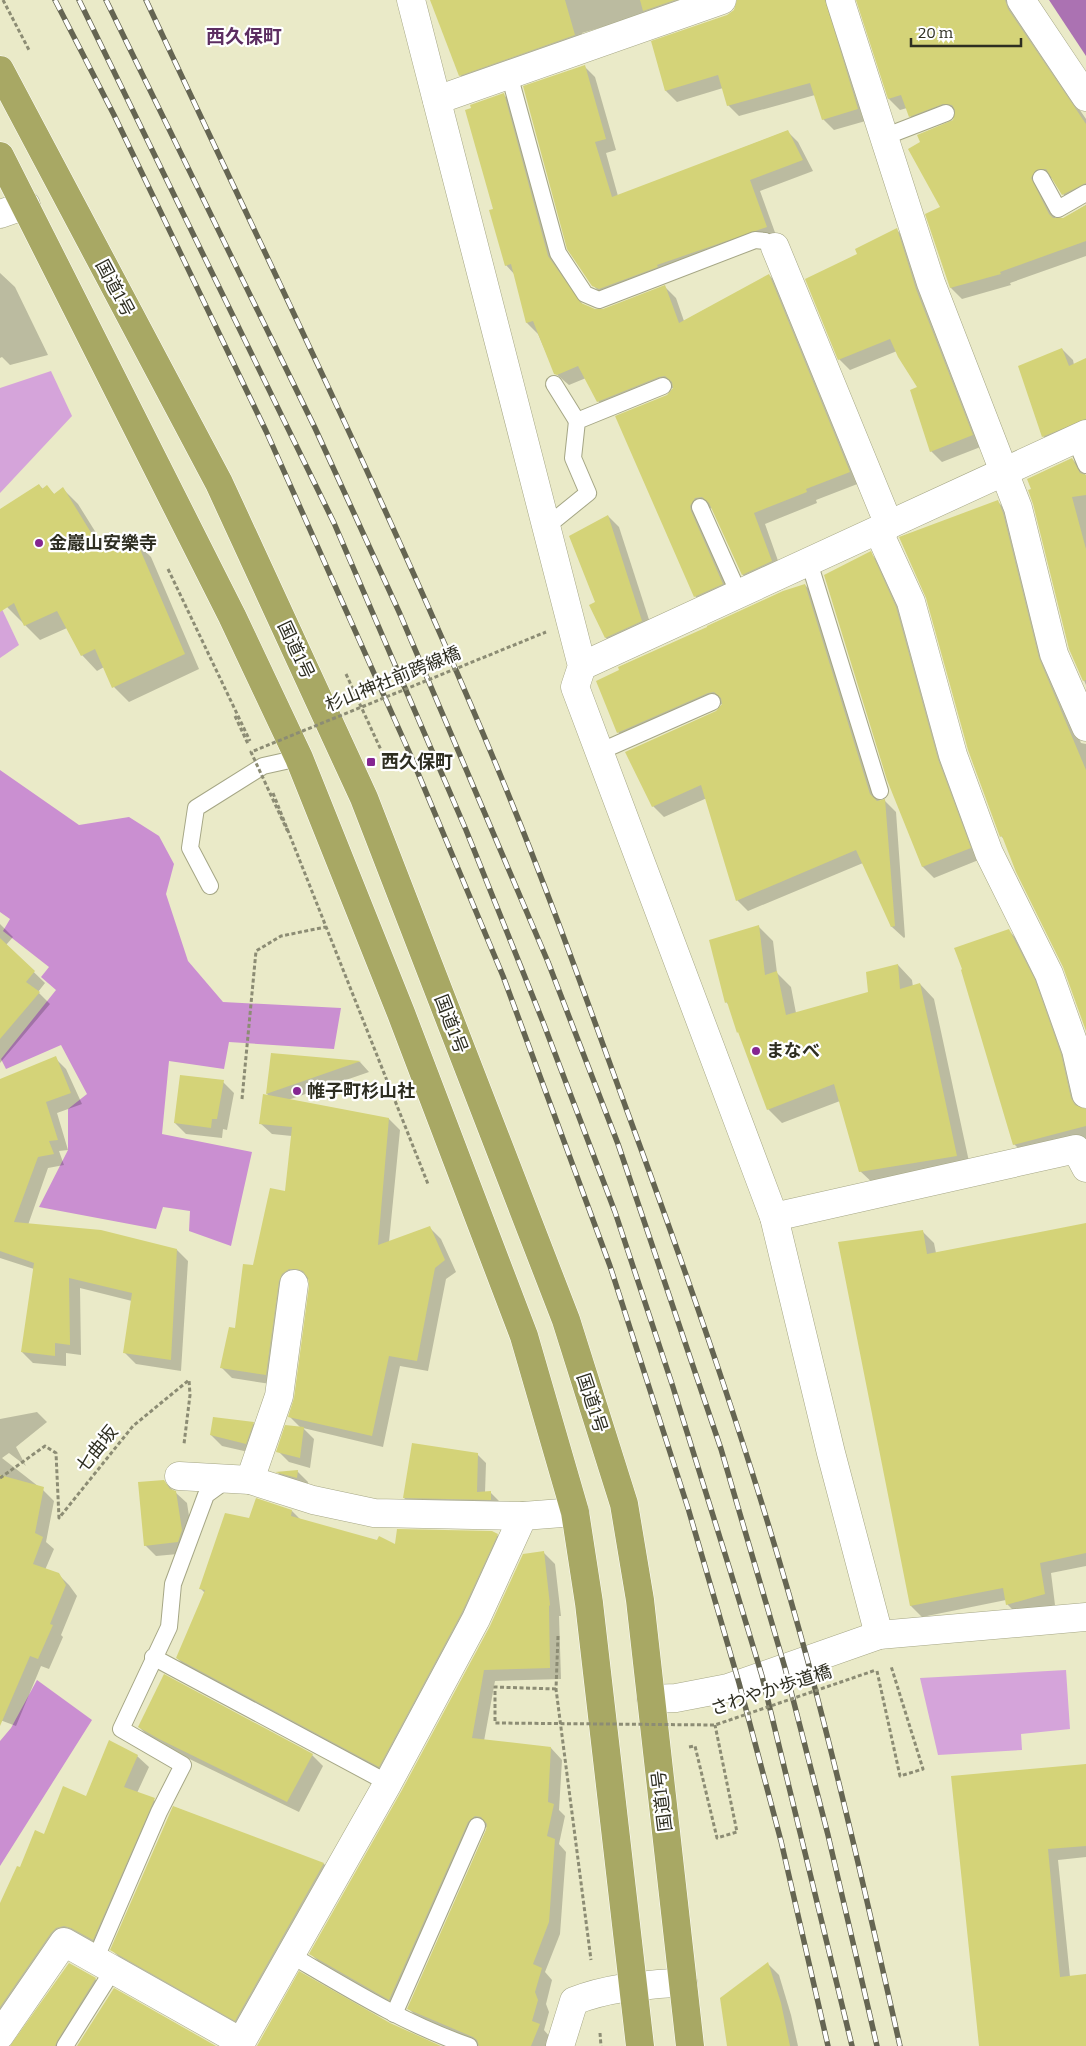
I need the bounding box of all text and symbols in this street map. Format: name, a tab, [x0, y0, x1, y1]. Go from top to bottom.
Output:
scale bar	[911, 15, 1021, 47]
text: 20 m	[918, 24, 954, 42]
district label: 西久保町	[206, 25, 282, 48]
street label: 国道1号	[91, 256, 139, 320]
place label: 金巖山安樂寺	[49, 532, 157, 554]
marker: 金巖山安樂寺	[33, 537, 45, 549]
street label: 国道1号	[273, 618, 319, 682]
street label: 杉山神社前跨線橋	[322, 642, 464, 716]
place label: 西久保町	[381, 751, 453, 773]
marker: 西久保町	[365, 756, 377, 768]
street label: 国道1号	[430, 991, 472, 1057]
place label: まなべ	[766, 1040, 820, 1062]
marker: まなべ	[750, 1045, 762, 1057]
place label: 帷子町杉山社	[307, 1080, 415, 1102]
marker: 帷子町杉山社	[291, 1085, 303, 1097]
street label: 国道1号	[572, 1370, 612, 1436]
street label: 七曲坂	[71, 1421, 123, 1477]
street label: さわやか歩道橋	[708, 1660, 834, 1720]
street label: 国道1号	[647, 1769, 677, 1833]

